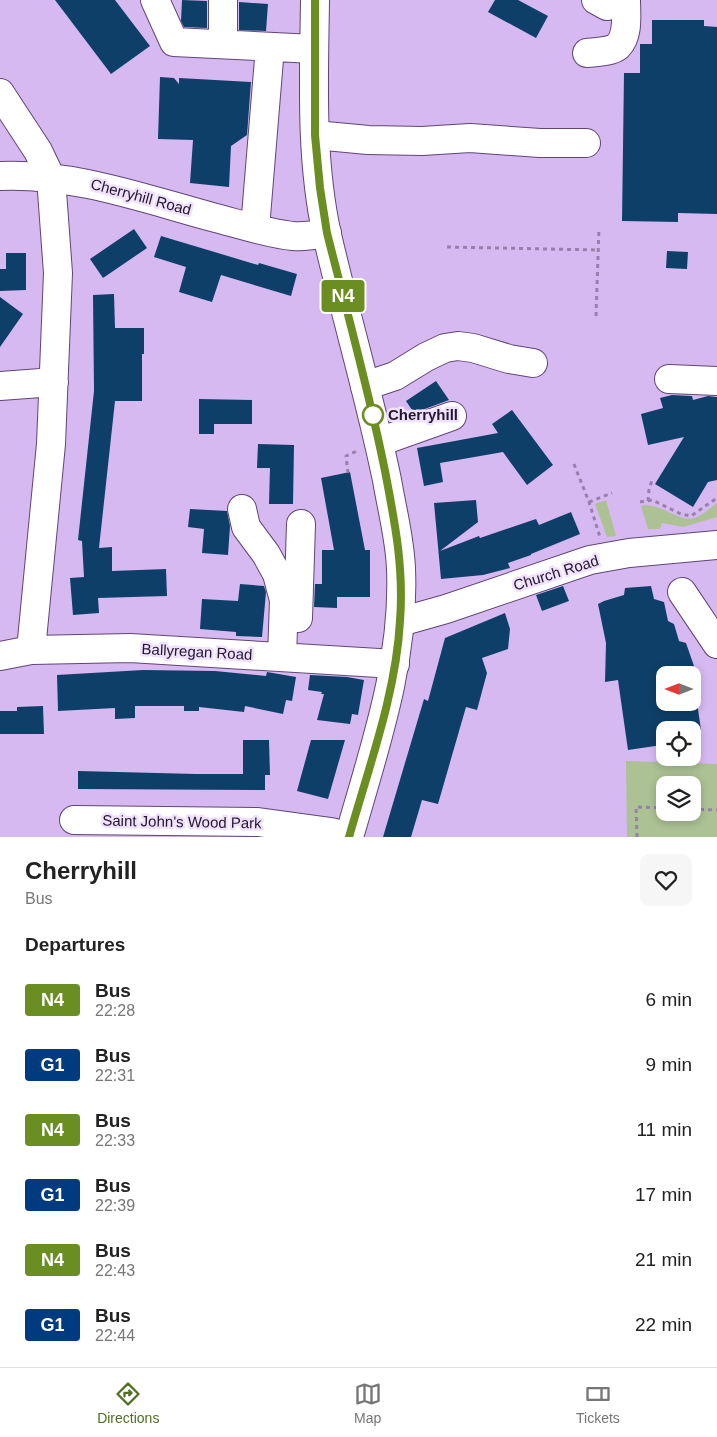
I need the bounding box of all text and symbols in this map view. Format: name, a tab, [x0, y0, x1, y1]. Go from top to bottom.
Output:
street label: Cherryhill Road	[89, 175, 193, 218]
line badge: N4	[320, 280, 366, 312]
text: N4	[331, 286, 355, 306]
marker: Cherryhill	[362, 404, 384, 426]
place label: Cherryhill	[388, 406, 458, 423]
street label: Church Road	[511, 551, 601, 594]
street label: Ballyregan Road	[141, 640, 253, 663]
north arrow	[656, 666, 701, 711]
map controls	[656, 666, 701, 821]
button: locate	[656, 721, 701, 766]
button: layers	[656, 776, 701, 821]
street label: Saint John's Wood Park	[102, 812, 262, 831]
button: heart	[640, 854, 692, 906]
text: Cherryhill	[25, 857, 137, 884]
text: Bus	[25, 890, 53, 907]
text: Departures	[25, 934, 125, 955]
text: Bus	[95, 980, 131, 1001]
text: 6 min	[646, 989, 692, 1010]
text: N4	[41, 990, 64, 1010]
text: 22:28	[95, 1002, 135, 1019]
text: Bus	[95, 1045, 131, 1066]
text: 9 min	[646, 1054, 692, 1075]
text: G1	[40, 1055, 65, 1075]
text: 22:31	[95, 1067, 135, 1084]
text: Bus	[95, 1110, 131, 1131]
text: 11 min	[636, 1119, 692, 1140]
text: N4	[41, 1120, 64, 1140]
text: 22:33	[95, 1132, 135, 1149]
text: Bus	[95, 1175, 131, 1196]
text: 17 min	[635, 1184, 692, 1205]
text: G1	[40, 1185, 65, 1205]
text: 22:39	[95, 1197, 135, 1214]
text: Bus	[95, 1240, 131, 1261]
text: 21 min	[635, 1249, 692, 1270]
text: N4	[41, 1250, 64, 1270]
text: 22:43	[95, 1262, 135, 1279]
text: Bus	[95, 1305, 131, 1326]
text: 22 min	[635, 1314, 692, 1335]
text: G1	[40, 1315, 65, 1335]
text: 22:44	[95, 1327, 135, 1344]
tab: Directions	[97, 1380, 159, 1426]
tab: Map	[354, 1380, 382, 1426]
tab: Tickets	[576, 1380, 620, 1426]

